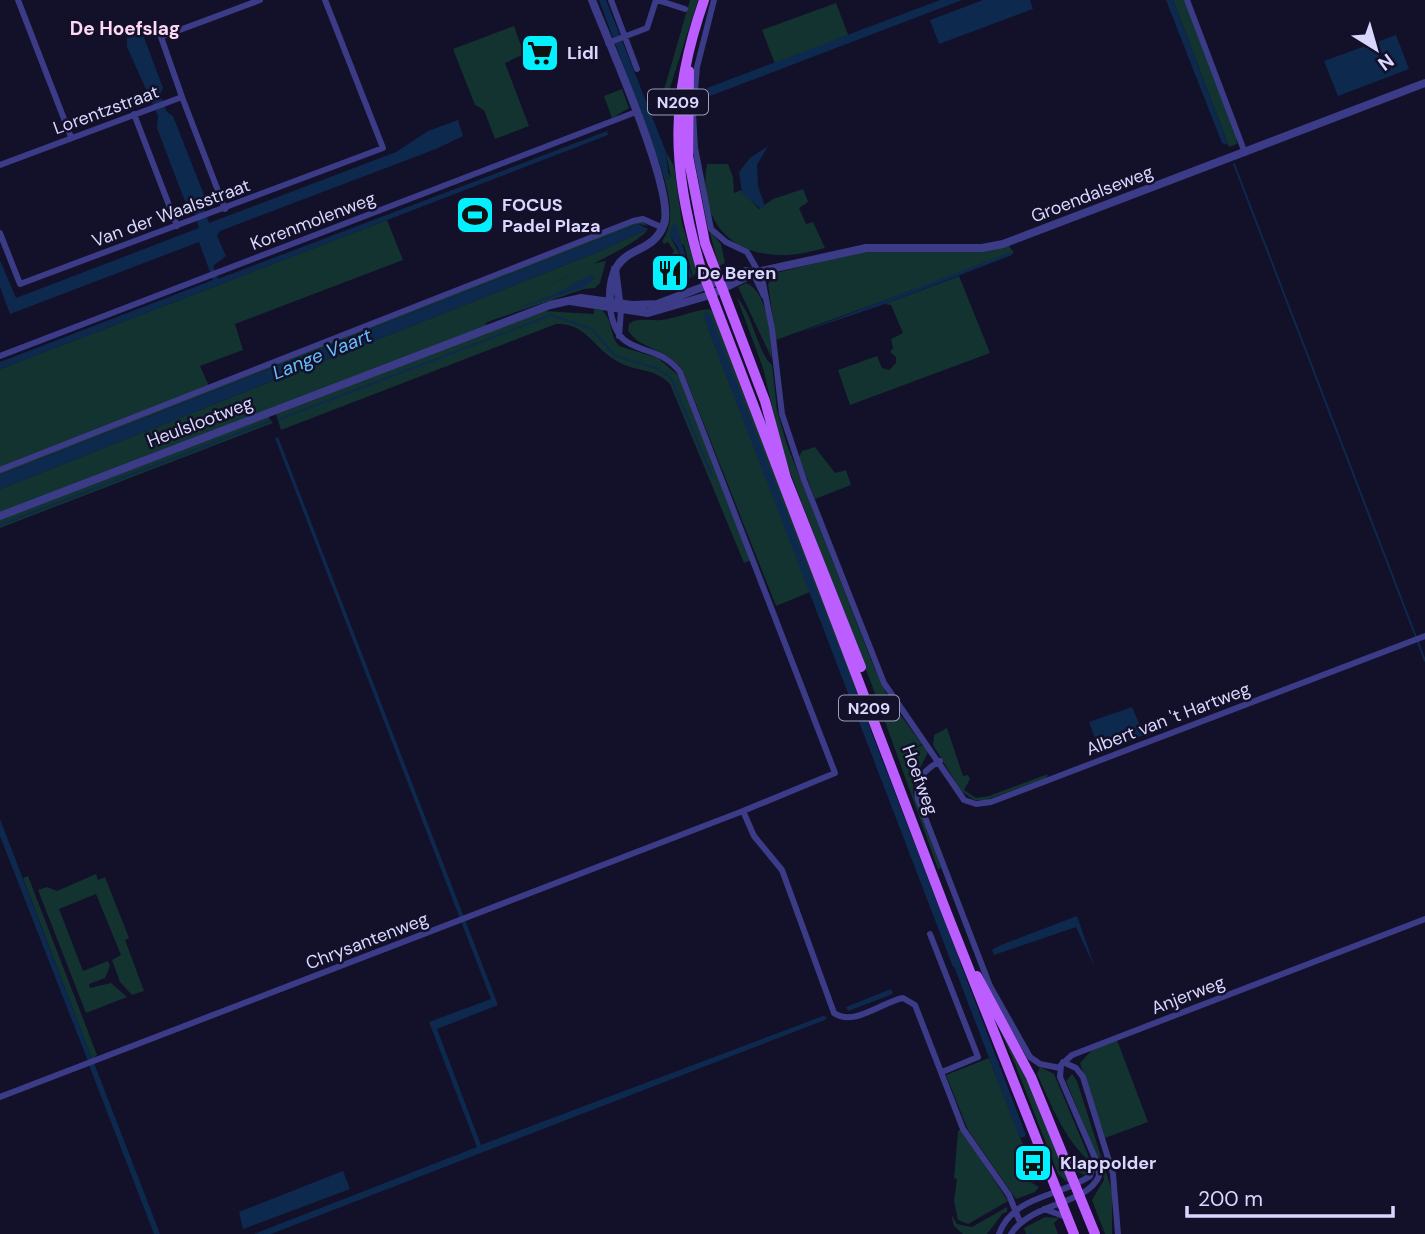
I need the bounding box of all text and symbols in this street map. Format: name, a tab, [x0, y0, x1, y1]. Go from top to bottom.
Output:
north arrow	[1341, 14, 1411, 84]
district label: De Hoefslag	[70, 16, 180, 41]
supermarket icon: Lidl	[519, 32, 561, 74]
place label: Lidl	[567, 41, 599, 65]
text: N	[1373, 48, 1399, 76]
street label: Lorentzstraat	[50, 80, 162, 140]
road number: N209	[648, 90, 708, 114]
street label: Groendalseweg	[1028, 160, 1156, 228]
street label: Van der Waalsstraat	[89, 173, 253, 253]
street label: Korenmolenweg	[247, 186, 379, 256]
place label: FOCUS Padel Plaza	[502, 193, 600, 238]
sports icon: FOCUS Padel Plaza	[454, 194, 496, 236]
restaurant icon: De Beren	[649, 252, 691, 294]
place label: De Beren	[697, 261, 776, 285]
water label: Lange Vaart	[269, 323, 376, 385]
street label: Heulslootweg	[144, 391, 256, 453]
street label: Albert van 't Hartweg	[1082, 677, 1254, 761]
road number: N209	[839, 695, 899, 720]
street label: Hoefweg	[896, 742, 944, 818]
street label: Chrysantenweg	[302, 907, 432, 975]
street label: Anjerweg	[1148, 970, 1228, 1020]
bus stop icon: Klappolder	[1012, 1142, 1054, 1184]
place label: Klappolder	[1060, 1151, 1156, 1175]
scale bar	[1187, 1174, 1394, 1218]
text: 200 m	[1198, 1185, 1263, 1213]

